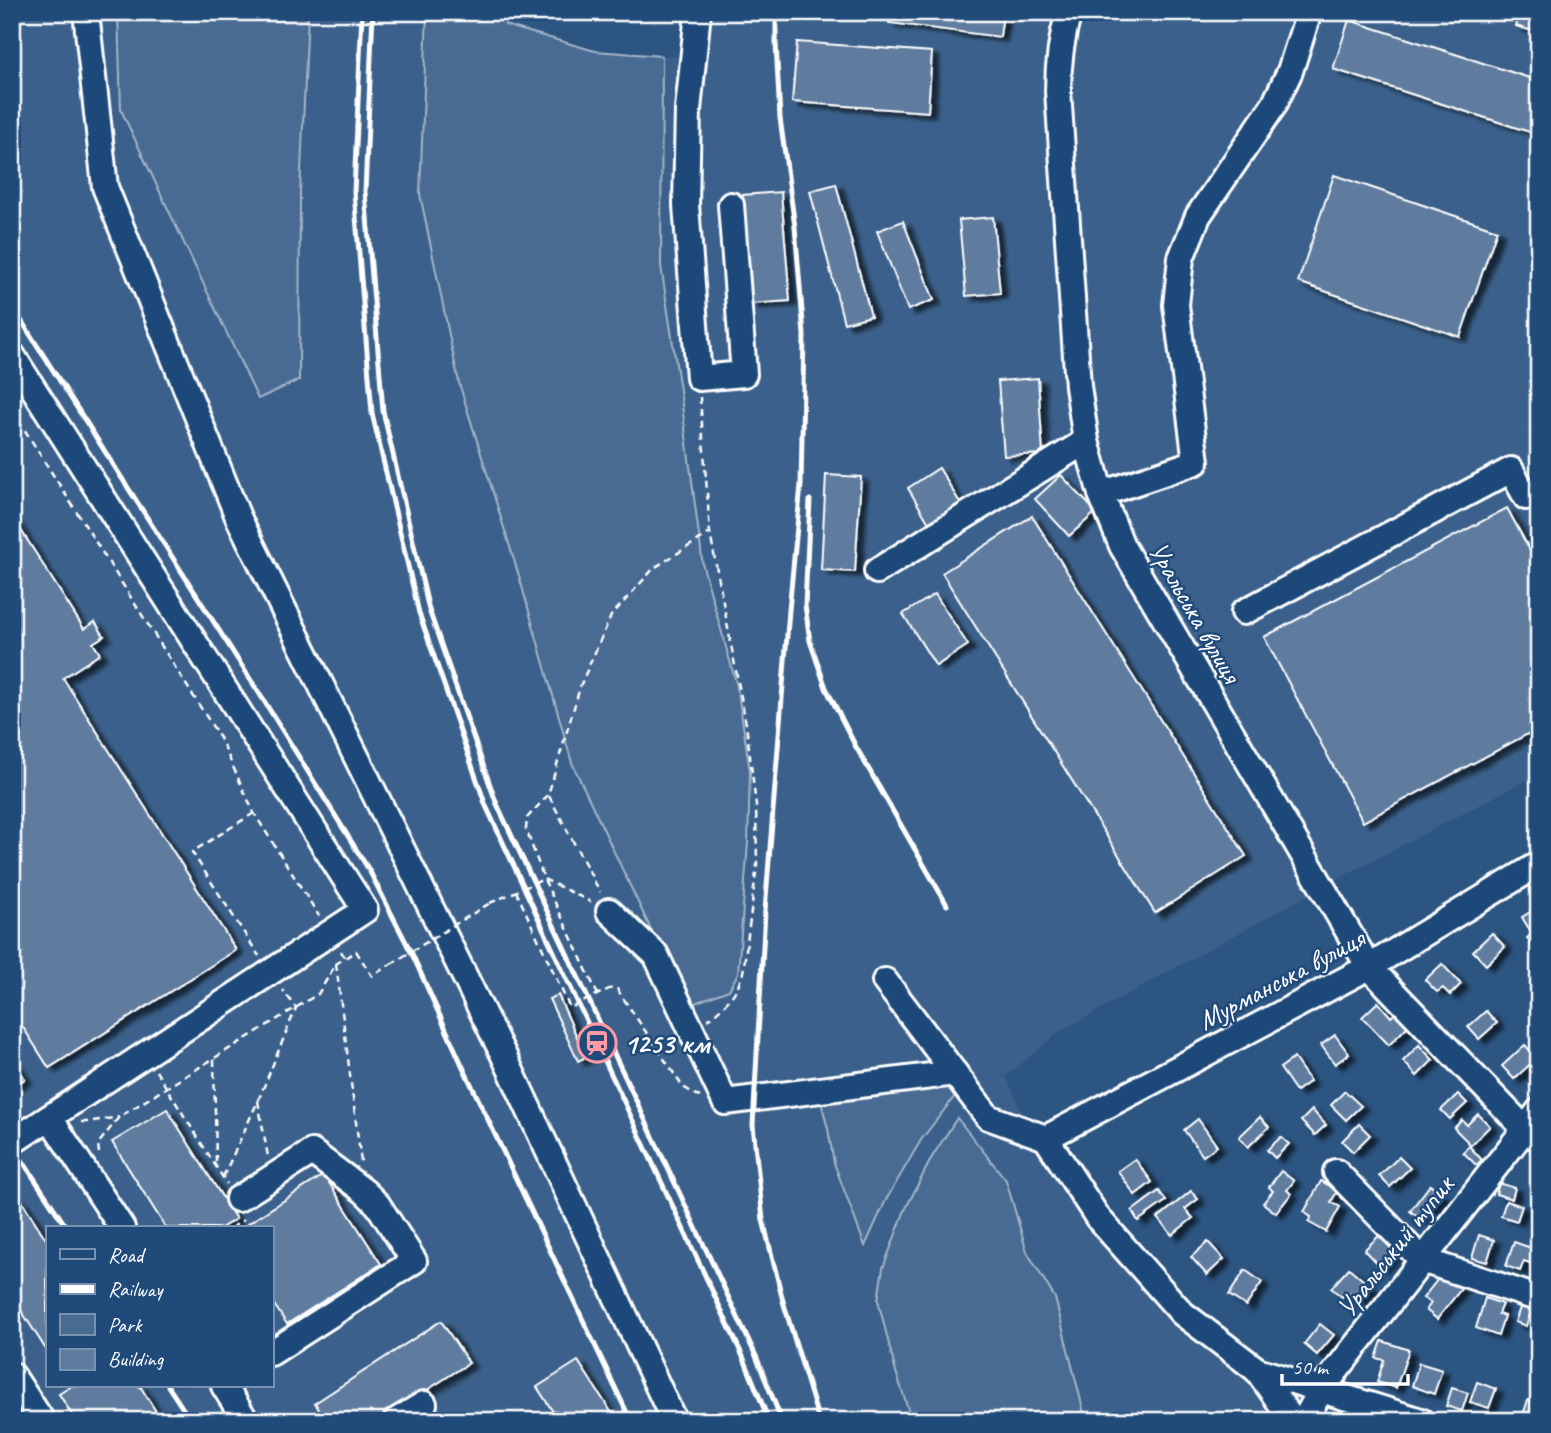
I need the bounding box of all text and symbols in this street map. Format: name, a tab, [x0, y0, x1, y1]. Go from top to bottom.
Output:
street label: Уральська вулиця	[1141, 536, 1250, 690]
street label: Мурманська вулиця	[1192, 919, 1372, 1038]
station icon: 1253 км	[576, 1022, 618, 1064]
place label: 1253 км	[624, 1026, 712, 1061]
street label: Уральський тупик	[1329, 1167, 1462, 1324]
legend	[46, 1226, 273, 1388]
text: Road	[108, 1242, 147, 1268]
text: Railway	[108, 1276, 164, 1302]
text: Park	[108, 1312, 143, 1338]
scale bar	[1282, 1342, 1408, 1386]
text: Building	[108, 1346, 165, 1372]
text: 50 m	[1292, 1354, 1330, 1380]

